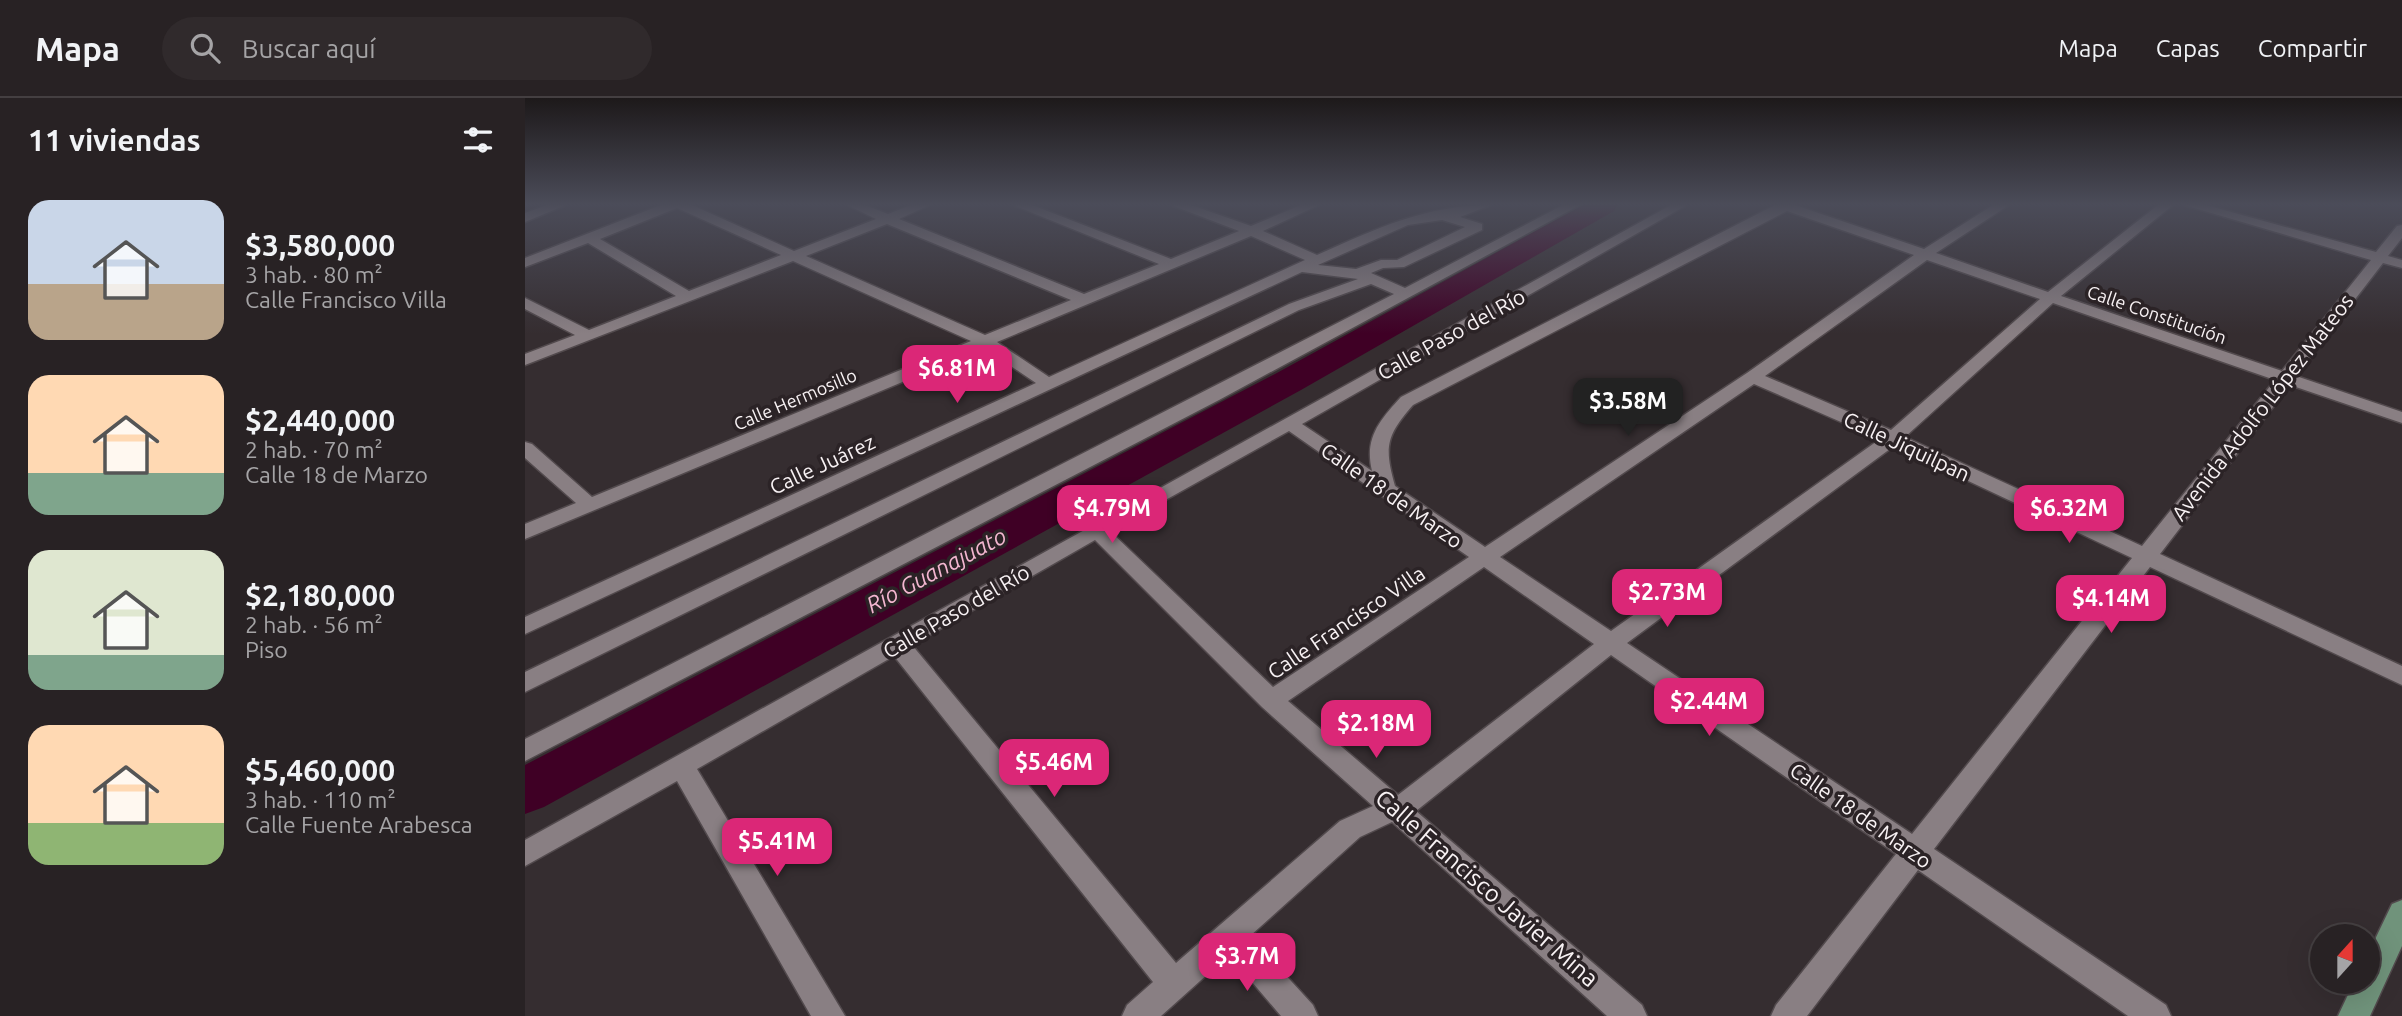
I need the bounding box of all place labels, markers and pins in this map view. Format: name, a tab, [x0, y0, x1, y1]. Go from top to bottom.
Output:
pin: $6.81M	[900, 345, 1014, 405]
pin: $3.58M	[1571, 378, 1685, 438]
pin: $4.79M	[1055, 486, 1169, 545]
pin: $6.32M	[2012, 486, 2126, 545]
pin: $2.73M	[1610, 570, 1724, 629]
pin: $4.14M	[2054, 575, 2168, 635]
pin: $2.44M	[1652, 678, 1766, 738]
pin: $2.18M	[1319, 700, 1433, 760]
pin: $5.46M	[997, 740, 1111, 799]
pin: $5.41M	[720, 818, 834, 878]
pin: $3.7M	[1198, 934, 1296, 993]

